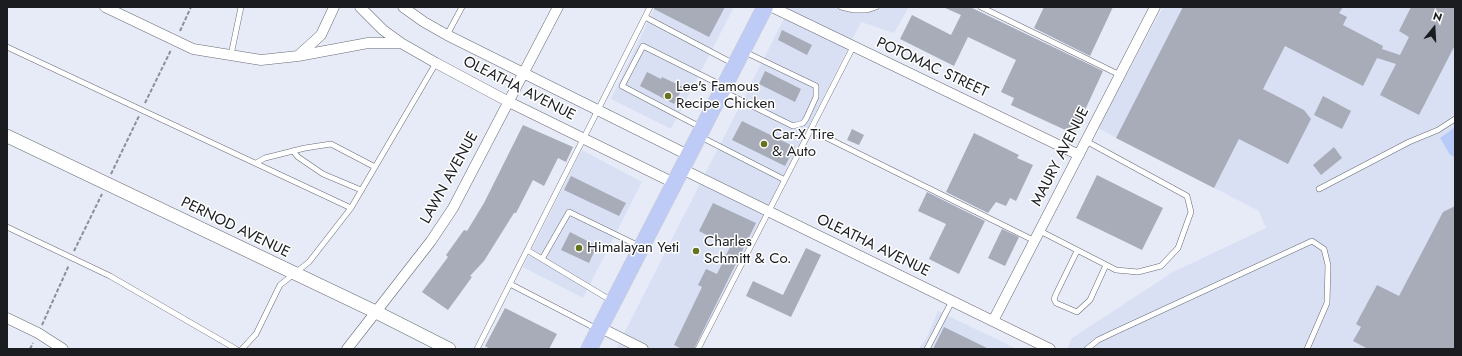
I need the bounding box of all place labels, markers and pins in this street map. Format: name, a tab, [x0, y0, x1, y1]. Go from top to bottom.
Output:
place label: Lee's Famous Recipe Chicken	[676, 78, 775, 113]
marker: Lee's Famous Recipe Chicken	[663, 91, 673, 101]
place label: Car-X Tire & Auto	[772, 126, 834, 161]
marker: Car-X Tire & Auto	[759, 139, 769, 149]
place label: Charles Schmitt & Co.	[704, 233, 791, 268]
place label: Himalayan Yeti	[587, 239, 679, 257]
marker: Himalayan Yeti	[574, 243, 584, 253]
marker: Charles Schmitt & Co.	[691, 246, 701, 256]

